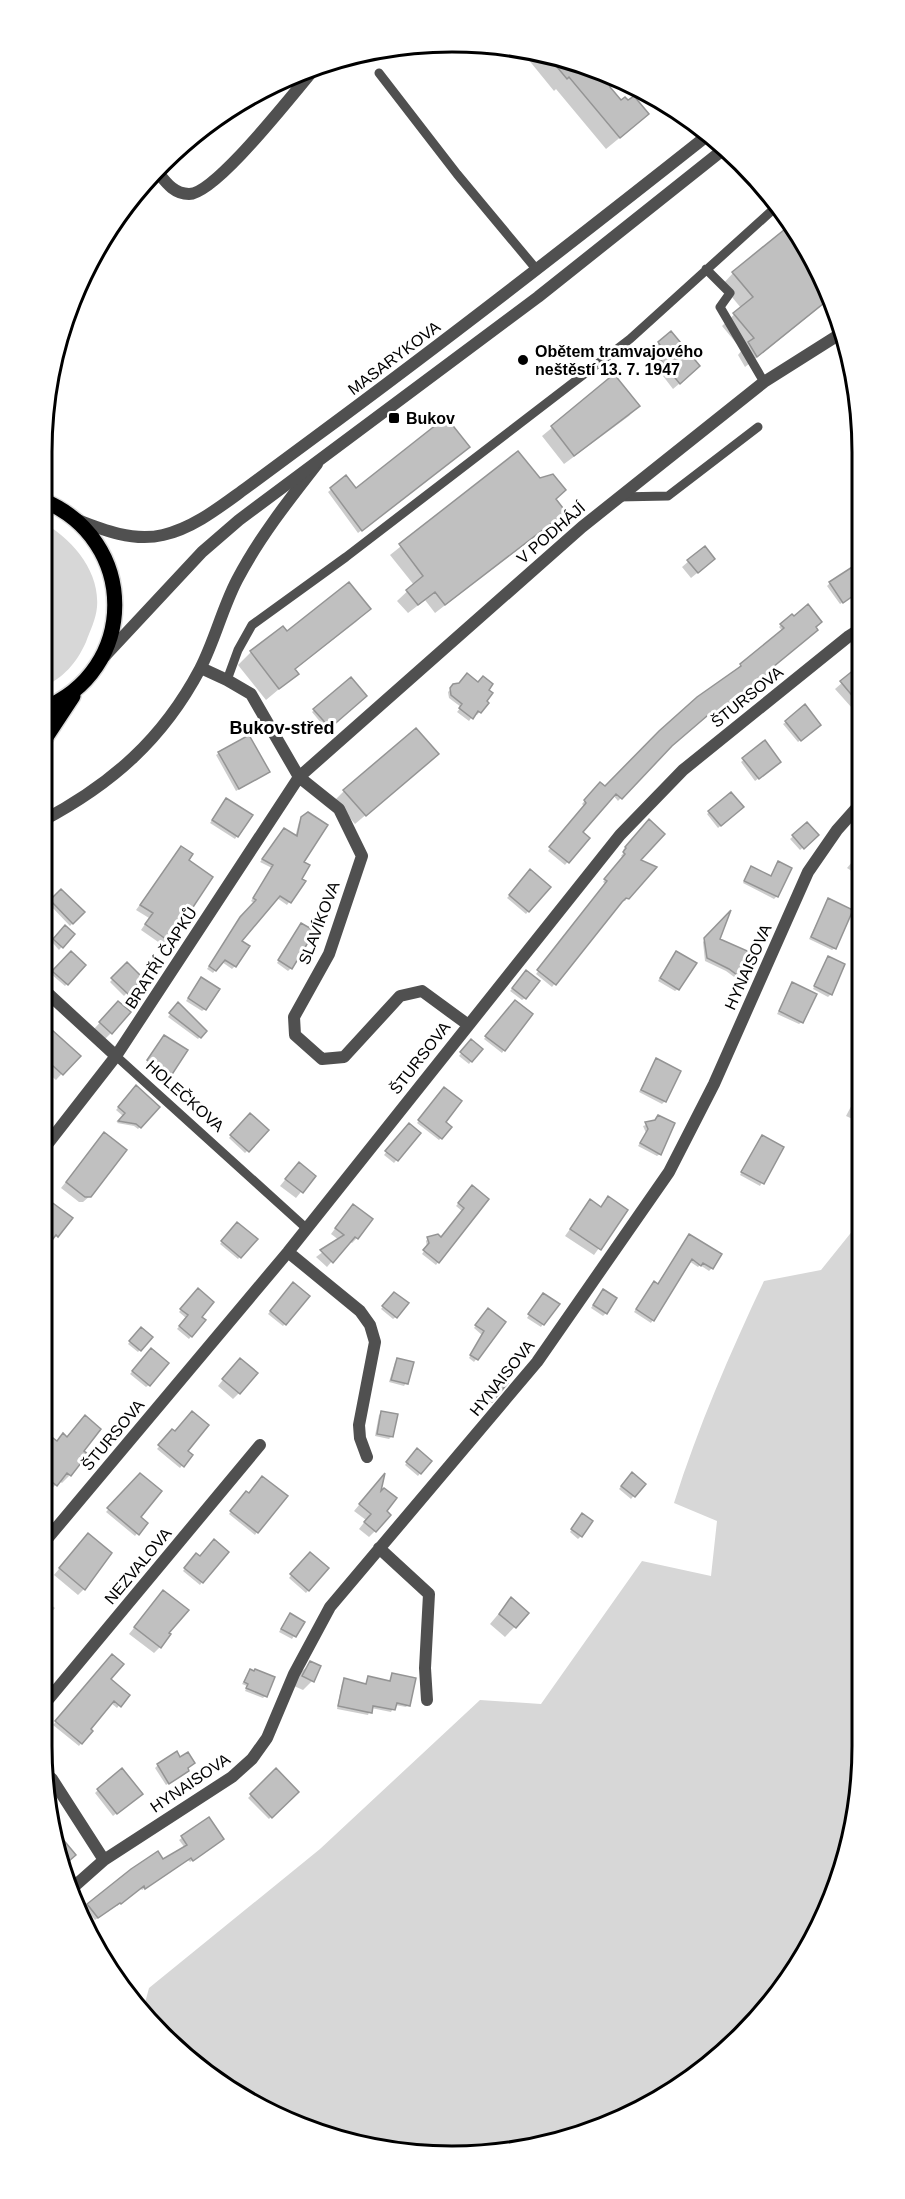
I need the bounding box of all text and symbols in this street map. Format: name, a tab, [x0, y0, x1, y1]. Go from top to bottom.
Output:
street label: MASARYKOVA	[345, 318, 444, 398]
place label: Obětem tramvajového neštěstí 13. 7. 1947	[535, 343, 703, 378]
marker: Obětem tramvajového neštěstí 13. 7. 1947	[516, 353, 530, 367]
place label: Bukov	[406, 410, 455, 427]
marker: Bukov	[387, 411, 401, 425]
street label: V PODHÁJÍ	[513, 498, 589, 567]
street label: ŠTURSOVA	[707, 662, 786, 731]
district label: Bukov-střed	[229, 718, 335, 738]
street label: SLAVÍKOVA	[294, 878, 343, 967]
street label: BRATŘÍ ČAPKŮ	[121, 904, 200, 1012]
street label: HYNAISOVA	[721, 921, 775, 1013]
street label: ŠTURSOVA	[386, 1018, 454, 1097]
street label: HOLEČKOVA	[143, 1056, 228, 1135]
street label: HYNAISOVA	[466, 1337, 538, 1419]
street label: ŠTURSOVA	[78, 1395, 148, 1474]
street label: NEZVALOVA	[101, 1524, 175, 1607]
street label: HYNAISOVA	[147, 1750, 233, 1816]

